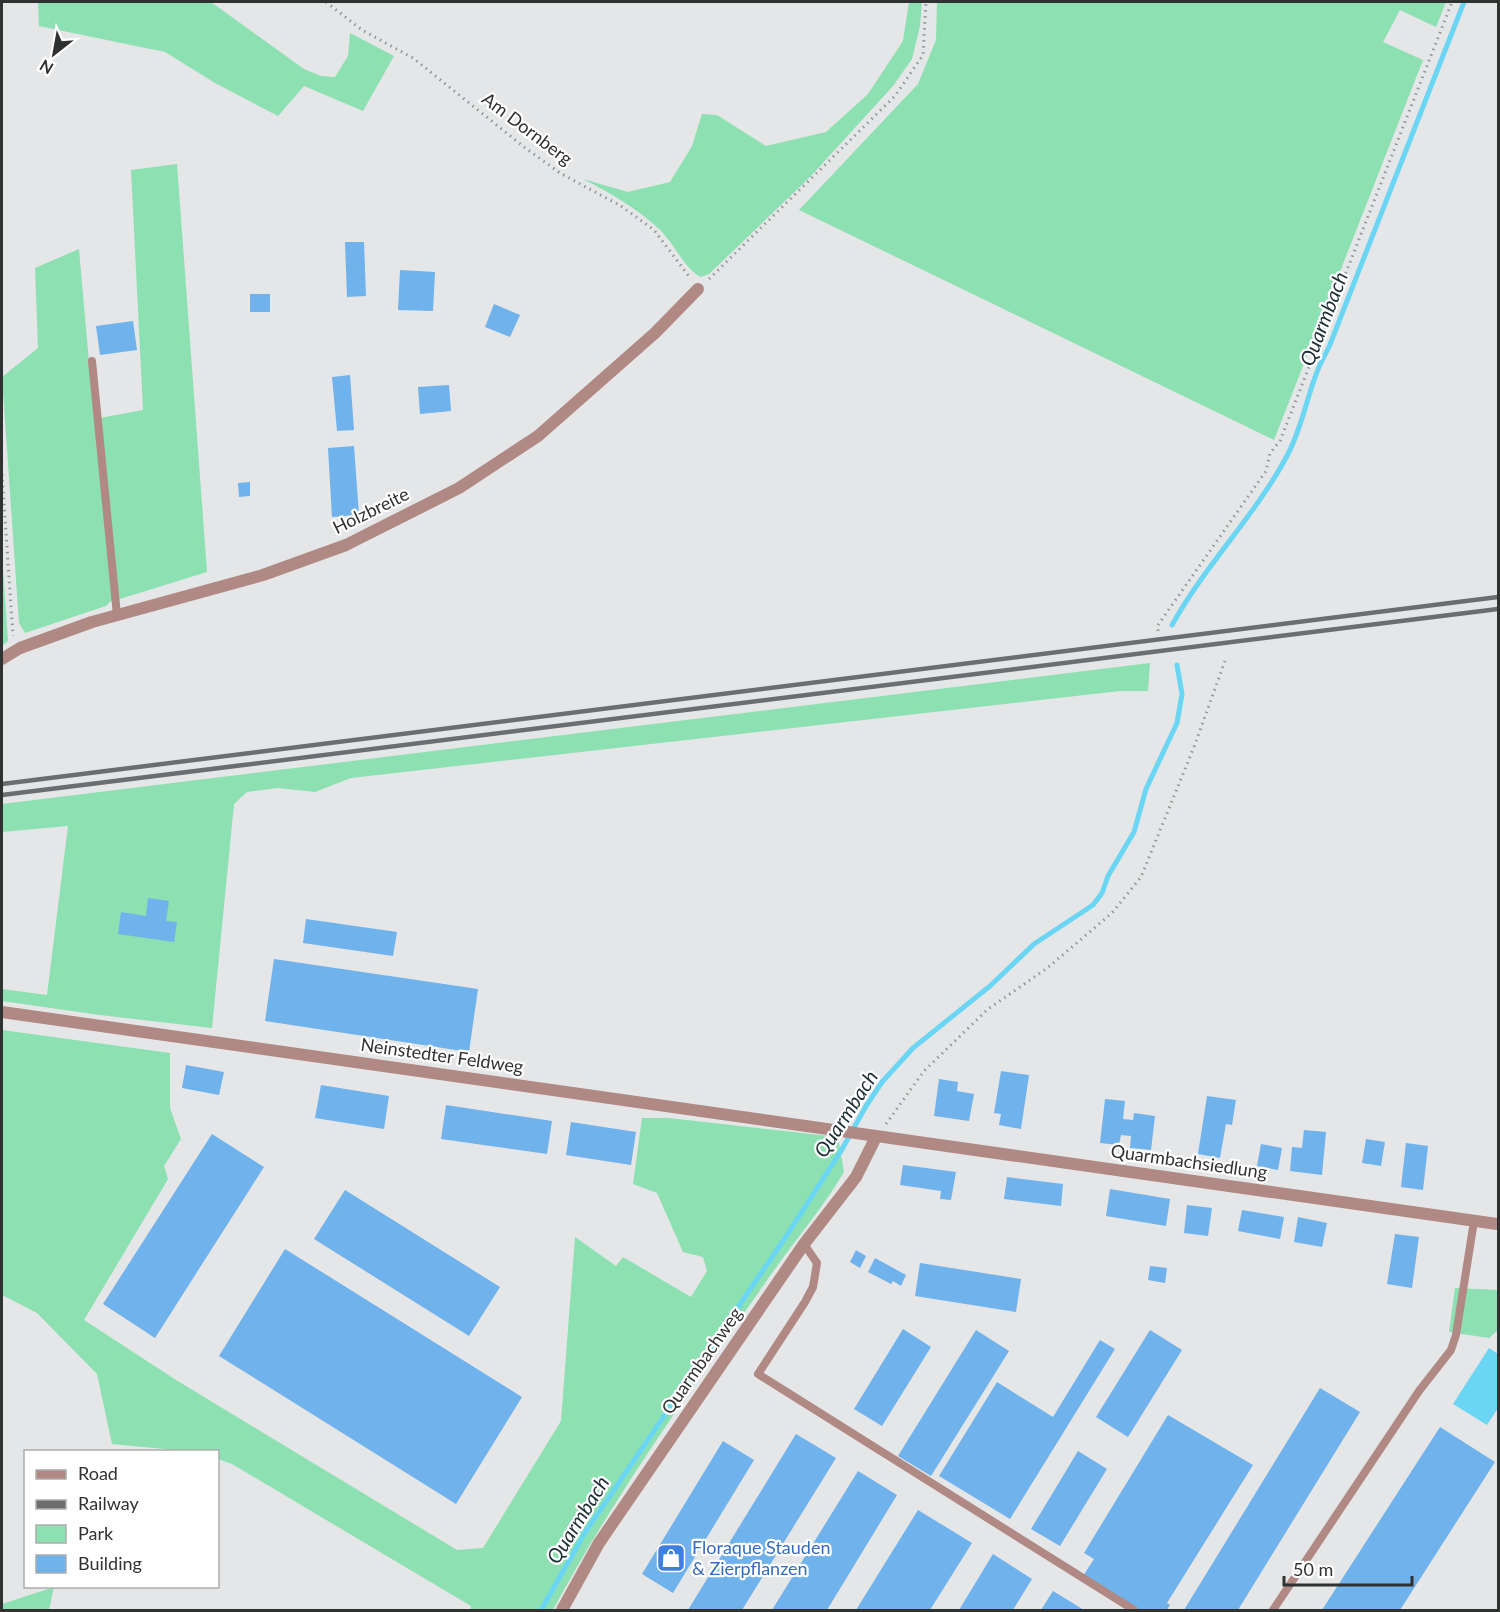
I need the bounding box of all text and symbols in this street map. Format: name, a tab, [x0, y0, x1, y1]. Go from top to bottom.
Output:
north arrow	[24, 24, 84, 84]
text: N	[36, 56, 56, 79]
street label: Am Dornberg	[478, 87, 577, 169]
water label: Quarmbach	[1294, 268, 1352, 369]
street label: Holzbreite	[329, 482, 412, 538]
street label: Neinstedter Feldweg	[359, 1033, 525, 1077]
water label: Quarmbach	[808, 1066, 882, 1161]
street label: Quarmbachsiedlung	[1110, 1139, 1269, 1183]
street label: Quarmbachweg	[656, 1303, 746, 1418]
legend	[24, 1450, 219, 1588]
text: Road	[78, 1462, 118, 1484]
water label: Quarmbach	[541, 1471, 613, 1568]
text: Railway	[78, 1492, 139, 1514]
text: Park	[78, 1522, 114, 1544]
place label: Floraque Stauden & Zierpflanzen	[692, 1536, 830, 1579]
shop icon: Floraque Stauden & Zierpflanzen	[655, 1542, 687, 1574]
scale bar	[1284, 1549, 1412, 1587]
text: Building	[78, 1552, 142, 1574]
text: 50 m	[1293, 1558, 1333, 1580]

